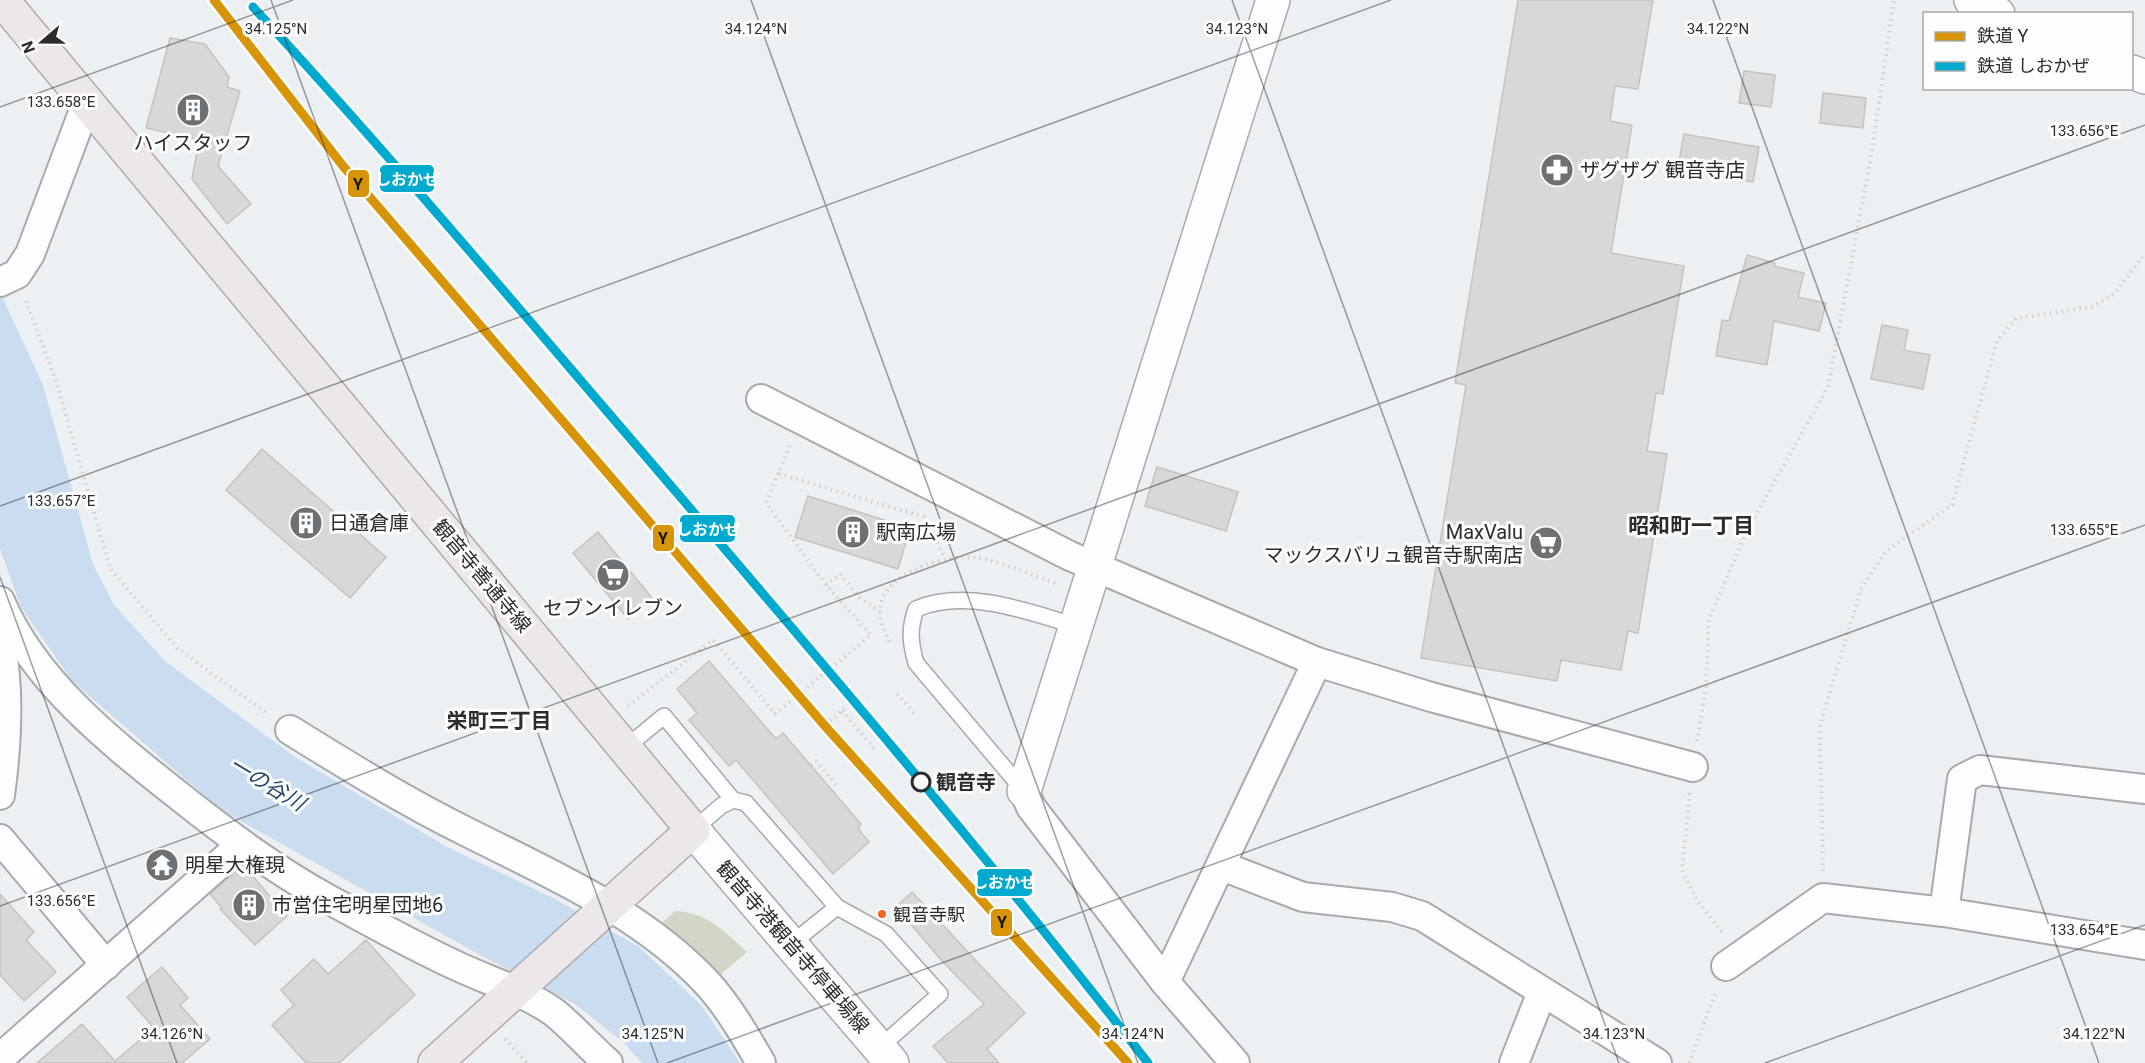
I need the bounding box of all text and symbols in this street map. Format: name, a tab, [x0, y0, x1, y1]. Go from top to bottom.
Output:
north arrow	[12, 12, 72, 72]
legend	[1923, 12, 2133, 90]
text: 34.125°N	[245, 20, 307, 38]
text: 34.124°N	[725, 20, 787, 38]
text: 34.123°N	[1206, 20, 1268, 38]
text: 34.122°N	[1687, 20, 1749, 38]
text: 鉄道 Y	[1977, 25, 2028, 46]
text: N	[18, 38, 39, 56]
text: 鉄道 しおかぜ	[1977, 55, 2089, 76]
building icon: ハイスタッフ	[175, 92, 211, 128]
text: 133.658°E	[27, 93, 96, 111]
text: 133.656°E	[2050, 122, 2119, 140]
place label: ハイスタッフ	[134, 131, 253, 155]
pharmacy icon: ザグザグ 観音寺店	[1539, 152, 1575, 188]
place label: ザグザグ 観音寺店	[1580, 158, 1745, 182]
line badge: しおかぜ	[379, 164, 435, 193]
line badge: Y	[347, 169, 370, 198]
text: しおかぜ	[375, 170, 439, 189]
text: Y	[353, 175, 363, 194]
text: 133.657°E	[27, 492, 96, 510]
building icon: 日通倉庫	[288, 505, 324, 541]
place label: 日通倉庫	[329, 511, 409, 535]
line badge: しおかぜ	[679, 514, 736, 543]
building icon: 駅南広場	[835, 514, 871, 550]
district label: 昭和町一丁目	[1628, 514, 1754, 538]
street label: 観音寺善通寺線	[428, 515, 536, 637]
text: しおかぜ	[676, 520, 740, 539]
place label: 駅南広場	[876, 520, 956, 544]
place label: MaxValu マックスバリュ観音寺駅南店	[1264, 520, 1523, 567]
text: 133.655°E	[2050, 521, 2119, 539]
line badge: Y	[652, 524, 675, 552]
supermarket icon: MaxValu マックスバリュ観音寺駅南店	[1528, 525, 1564, 561]
text: Y	[658, 529, 668, 548]
supermarket icon: セブンイレブン	[595, 557, 631, 593]
place label: セブンイレブン	[543, 596, 683, 620]
district label: 栄町三丁目	[447, 709, 552, 733]
water label: 一の谷川	[225, 752, 311, 817]
place label: 観音寺	[936, 770, 996, 794]
marker: 観音寺	[911, 772, 931, 792]
temple icon: 明星大権現	[144, 847, 180, 883]
place label: 明星大権現	[185, 853, 285, 877]
street label: 観音寺港観音寺停車場線	[712, 856, 874, 1038]
line badge: しおかぜ	[976, 868, 1033, 897]
text: しおかぜ	[972, 873, 1036, 892]
building icon: 市営住宅明星団地6	[231, 887, 267, 923]
text: 133.656°E	[27, 892, 96, 910]
place label: 市営住宅明星団地6	[272, 893, 443, 917]
place label: 観音寺駅	[893, 904, 965, 925]
marker: 観音寺駅	[876, 908, 888, 920]
line badge: Y	[990, 908, 1013, 937]
text: Y	[997, 913, 1007, 932]
text: 133.654°E	[2050, 921, 2119, 939]
text: 34.126°N	[141, 1025, 203, 1043]
text: 34.125°N	[622, 1025, 684, 1043]
text: 34.124°N	[1102, 1025, 1164, 1043]
text: 34.123°N	[1583, 1025, 1645, 1043]
text: 34.122°N	[2063, 1025, 2125, 1043]

